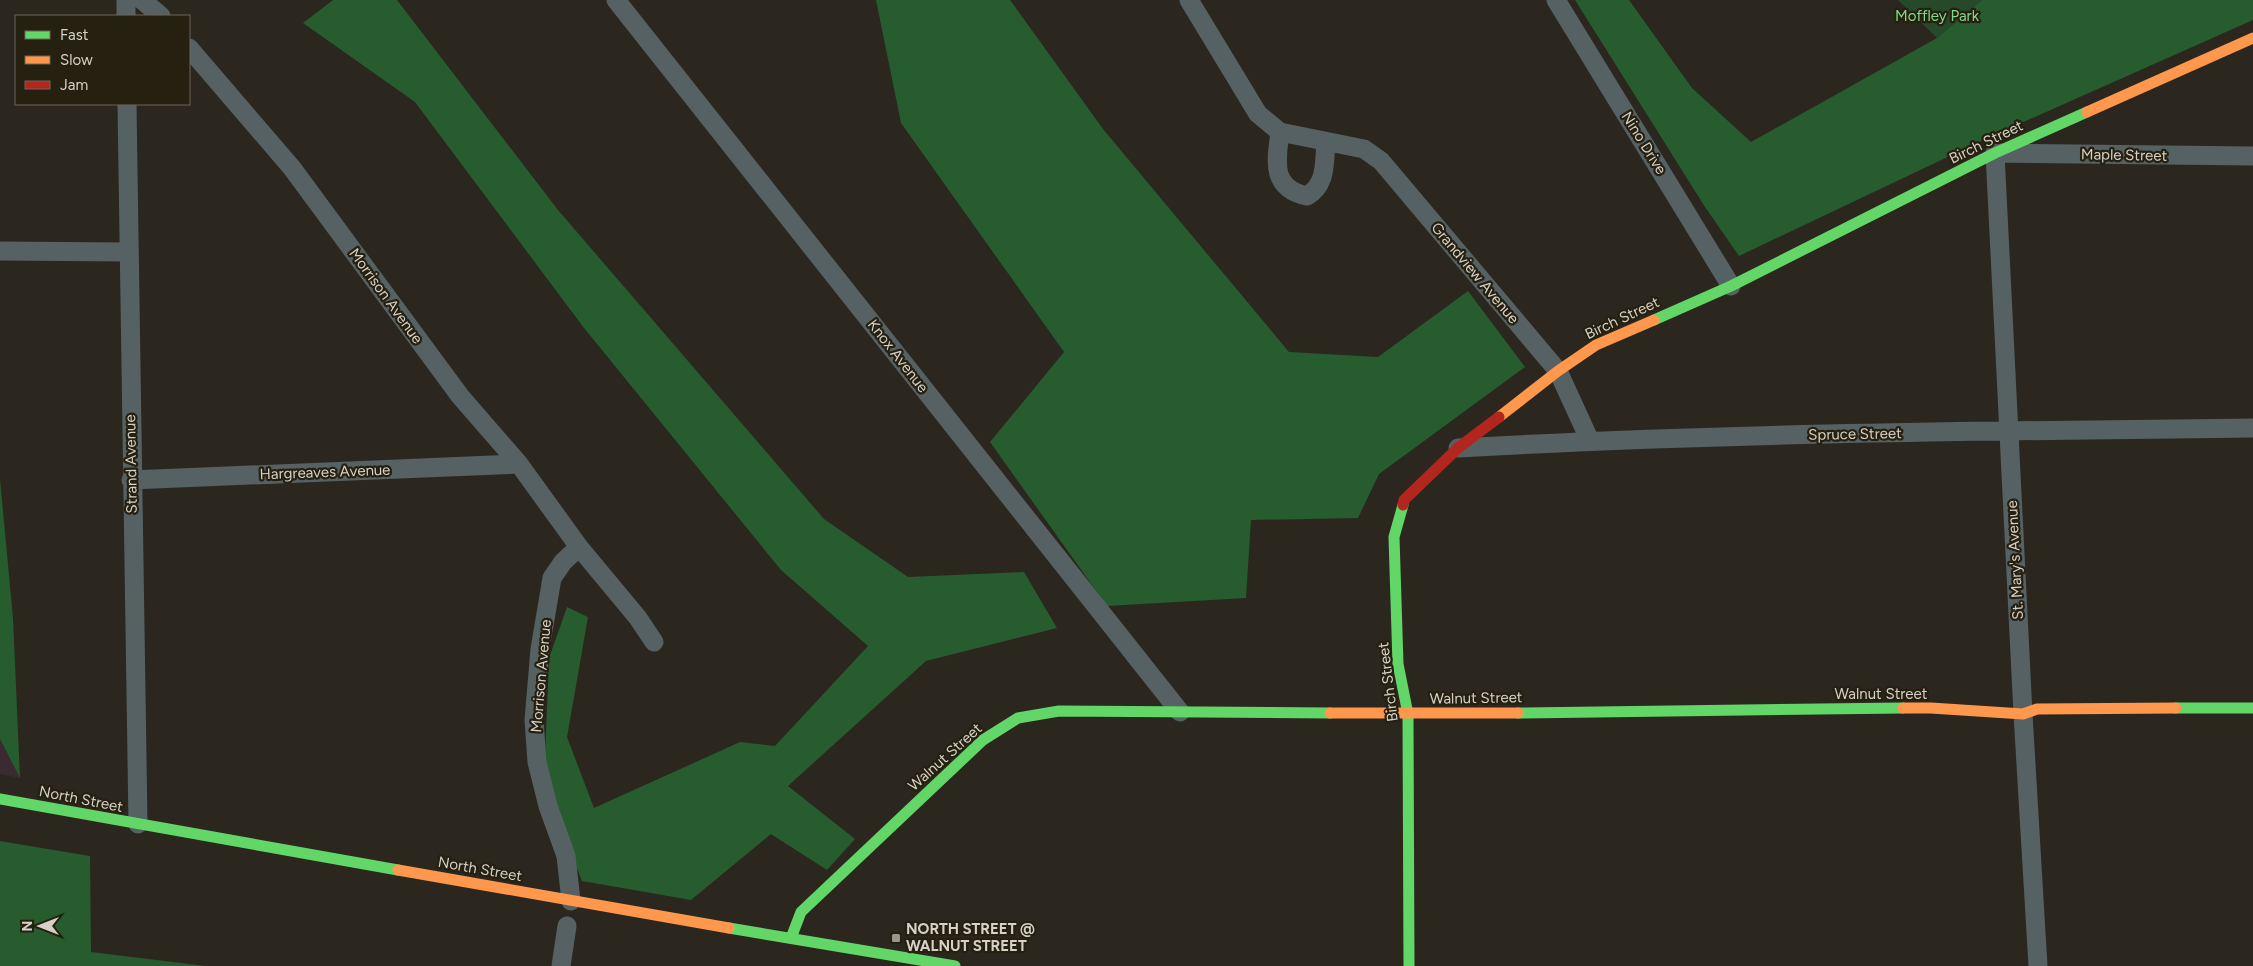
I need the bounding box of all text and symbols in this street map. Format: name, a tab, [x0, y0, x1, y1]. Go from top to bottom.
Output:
park label: Moffley Park	[1895, 7, 1980, 25]
legend	[15, 15, 190, 105]
text: Fast	[60, 26, 89, 44]
text: Slow	[60, 51, 93, 69]
text: Jam	[60, 76, 88, 94]
street label: Nino Drive	[1618, 108, 1670, 178]
street label: Birch Street	[1946, 116, 2026, 168]
street label: Maple Street	[2081, 145, 2168, 165]
street label: Grandview Avenue	[1427, 219, 1523, 327]
street label: Morrison Avenue	[345, 245, 427, 347]
street label: Birch Street	[1582, 293, 1662, 343]
street label: Knox Avenue	[864, 316, 932, 396]
street label: Strand Avenue	[121, 414, 141, 514]
street label: Spruce Street	[1808, 424, 1902, 444]
street label: Hargreaves Avenue	[259, 461, 391, 483]
street label: St. Mary's Avenue	[2003, 500, 2027, 620]
street label: Morrison Avenue	[527, 619, 555, 733]
street label: Birch Street	[1374, 641, 1402, 723]
street label: Walnut Street	[1835, 685, 1928, 703]
street label: Walnut Street	[1429, 688, 1523, 708]
street label: Walnut Street	[904, 719, 986, 795]
street label: North Street	[37, 782, 125, 816]
street label: North Street	[437, 853, 524, 885]
north arrow	[15, 901, 65, 951]
place label: NORTH STREET @ WALNUT STREET	[906, 920, 1035, 955]
text: N	[19, 921, 36, 931]
marker: NORTH STREET @ WALNUT STREET	[890, 932, 902, 944]

